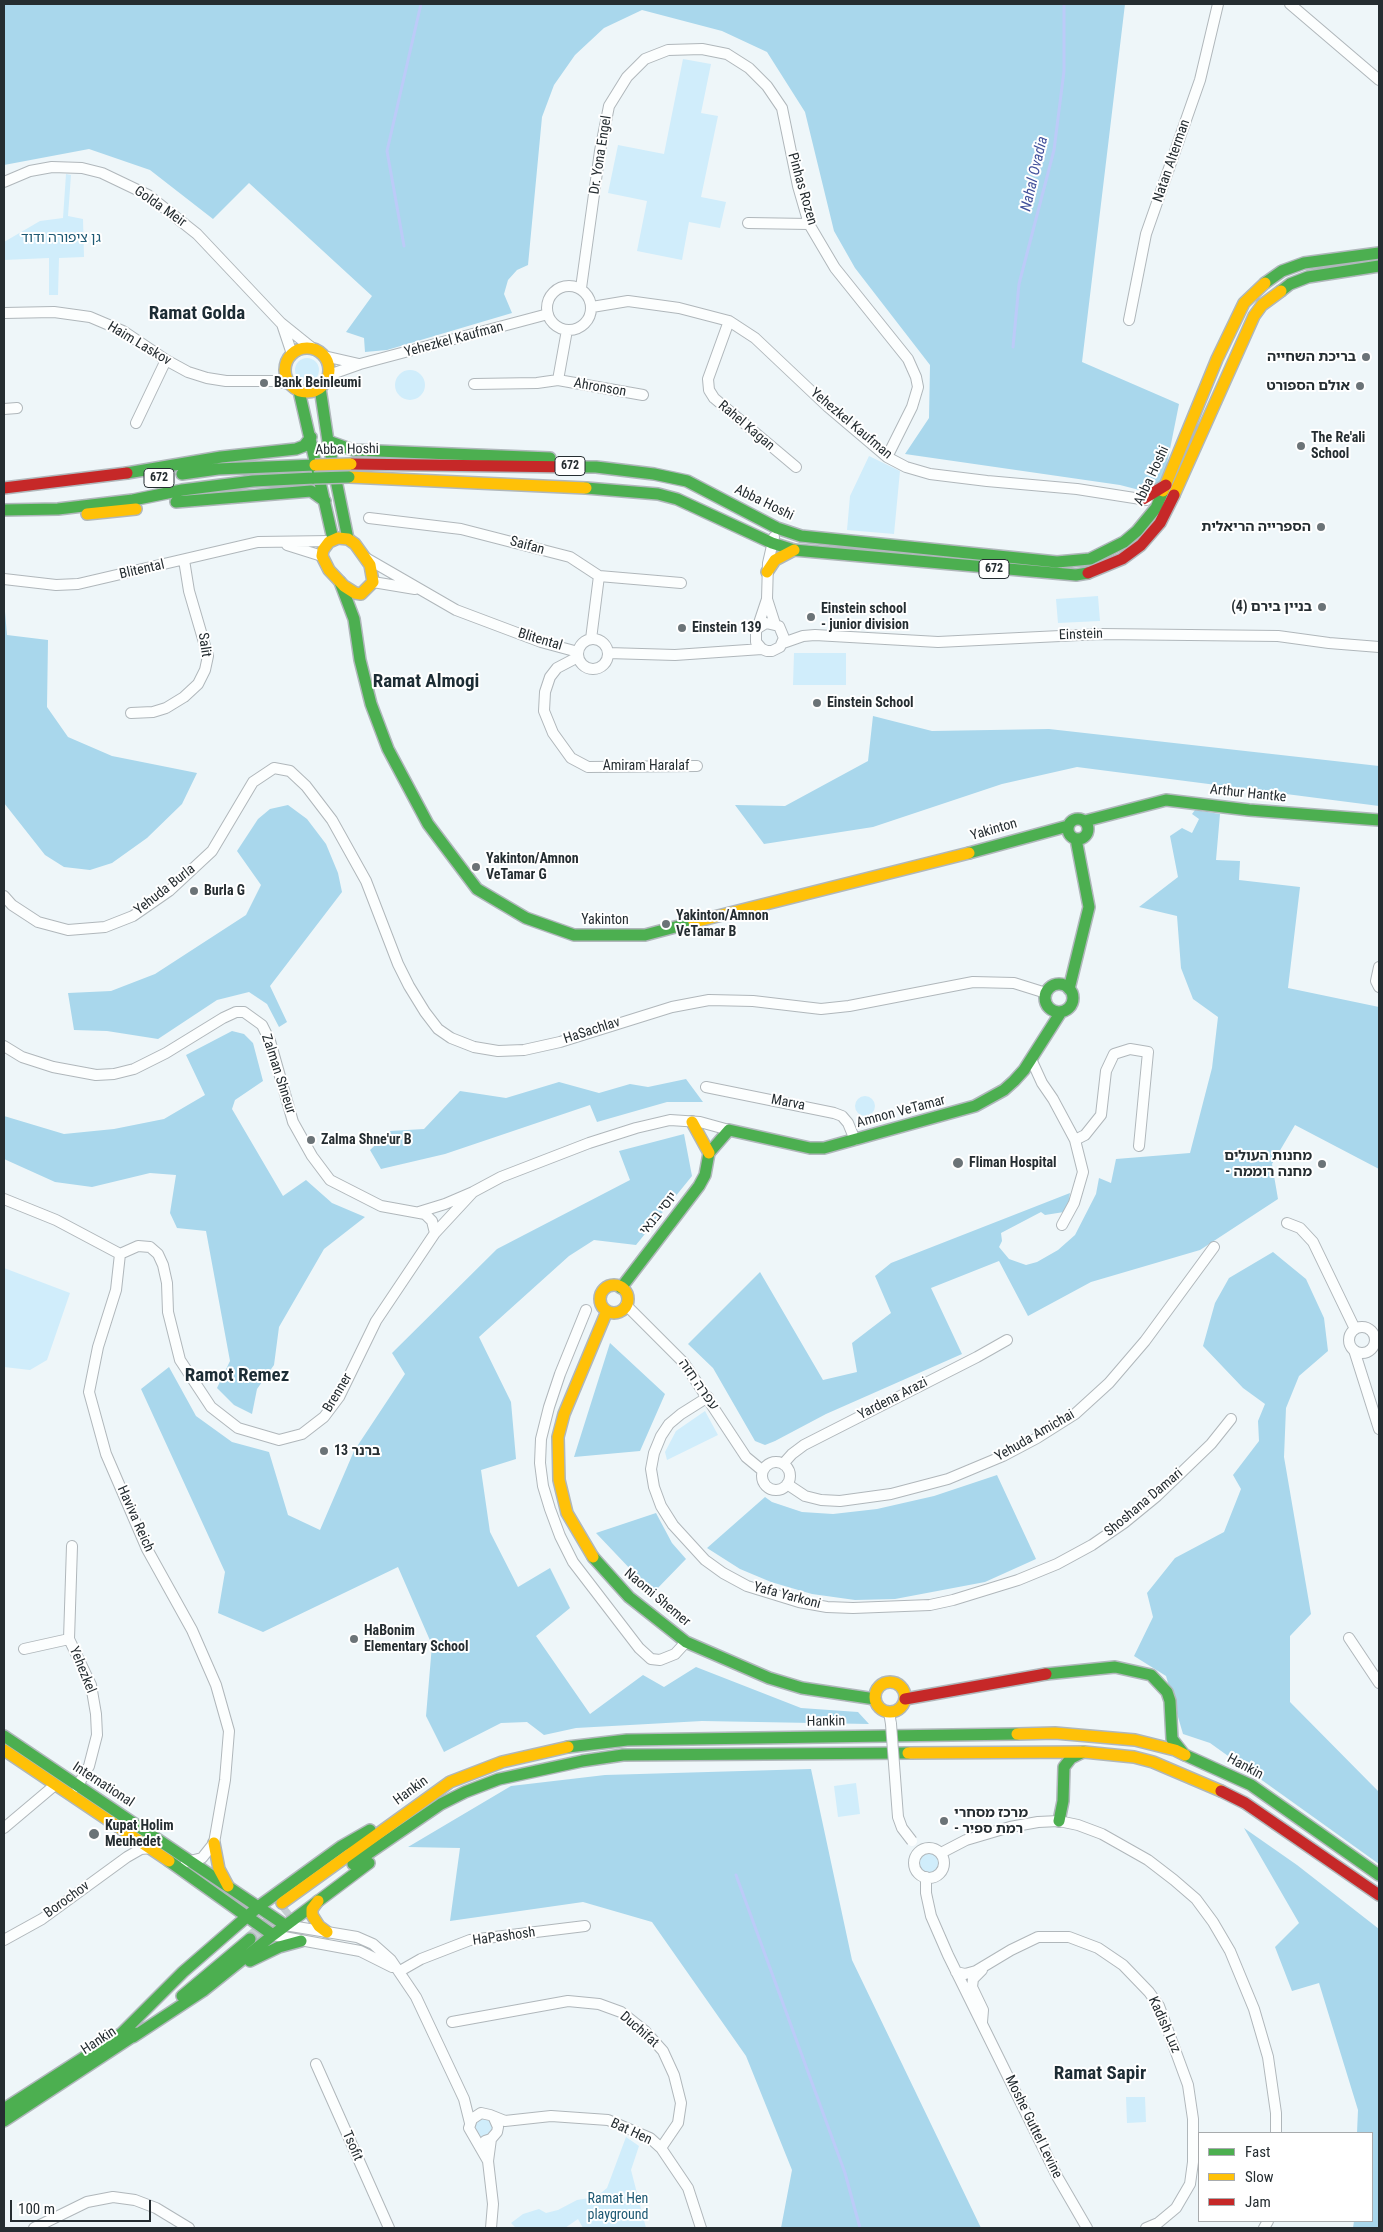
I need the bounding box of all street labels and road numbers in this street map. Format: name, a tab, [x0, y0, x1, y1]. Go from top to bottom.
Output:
street label: Dr. Yona Engel	[586, 114, 616, 196]
street label: Natan Alterman	[1150, 117, 1194, 205]
street label: Pinhas Rozen	[784, 151, 820, 227]
street label: Golda Meir	[131, 183, 189, 231]
street label: Haim Laskov	[104, 318, 174, 370]
street label: Yehezkel Kaufman	[403, 319, 505, 361]
street label: Ahronson	[572, 375, 628, 401]
street label: Yehezkel Kaufman	[807, 385, 895, 463]
street label: Rahel Kagan	[714, 398, 778, 454]
street label: Abba Hoshi	[315, 441, 379, 459]
street label: Abba Hoshi	[1131, 444, 1173, 508]
road number: 672	[555, 456, 585, 476]
road number: 672	[144, 468, 174, 488]
street label: Abba Hoshi	[732, 481, 796, 525]
street label: Saifan	[508, 533, 546, 559]
street label: Blitental	[118, 557, 166, 583]
road number: 672	[979, 560, 1009, 578]
street label: Blitental	[516, 625, 564, 655]
street label: Einstein	[1059, 626, 1103, 644]
street label: Salit	[194, 632, 214, 658]
street label: Amiram Haralaf	[603, 758, 689, 774]
street label: Arthur Hantke	[1209, 782, 1287, 806]
street label: Yakinton	[969, 815, 1019, 845]
street label: Yehuda Burla	[131, 861, 199, 919]
street label: Yakinton	[581, 912, 629, 928]
street label: HaSachlav	[562, 1014, 622, 1048]
street label: Zalman Shneur	[257, 1032, 299, 1116]
street label: Marva	[770, 1091, 806, 1115]
street label: Amnon VeTamar	[855, 1092, 947, 1132]
street label: יוסי בנאי	[637, 1189, 681, 1239]
street label: עפרה חזה	[674, 1356, 722, 1414]
street label: Brenner	[320, 1370, 356, 1416]
street label: Yardena Arazi	[855, 1374, 931, 1424]
street label: Yehuda Amichai	[992, 1407, 1078, 1465]
street label: Shoshana Damari	[1101, 1465, 1187, 1541]
street label: Haviva Reich	[113, 1483, 157, 1555]
street label: Naomi Shemer	[620, 1565, 694, 1631]
street label: Yafa Yarkoni	[751, 1579, 823, 1613]
street label: Yehezkel	[65, 1644, 99, 1696]
street label: Hankin	[807, 1713, 845, 1731]
street label: Hankin	[1224, 1751, 1266, 1783]
street label: International	[69, 1759, 137, 1811]
street label: Hankin	[391, 1773, 431, 1809]
street label: Borochov	[41, 1878, 93, 1922]
street label: HaPashosh	[472, 1924, 536, 1950]
street label: Kadish Luz	[1144, 1994, 1184, 2056]
street label: Duchifat	[616, 2008, 662, 2052]
street label: Hankin	[78, 2023, 120, 2059]
street label: Moshe Guttel Levine	[1001, 2073, 1065, 2181]
street label: Bat Hen	[608, 2115, 654, 2149]
street label: Tsofit	[338, 2128, 366, 2164]

